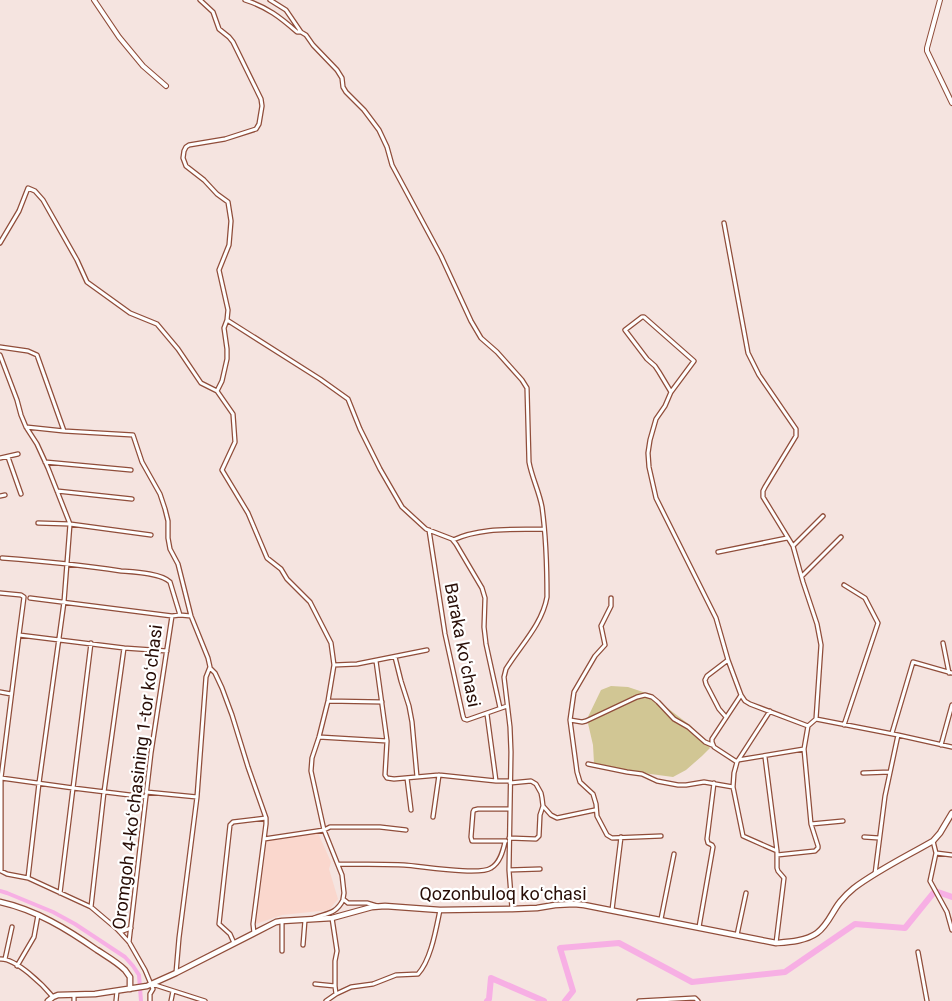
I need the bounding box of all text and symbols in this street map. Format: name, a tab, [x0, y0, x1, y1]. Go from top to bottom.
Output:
street label: Baraka koʻchasi	[441, 581, 485, 709]
street label: Oromgoh 4-koʻchasining 1-tor koʻchasi	[108, 623, 166, 931]
street label: Qozonbuloq koʻchasi	[419, 883, 587, 904]

